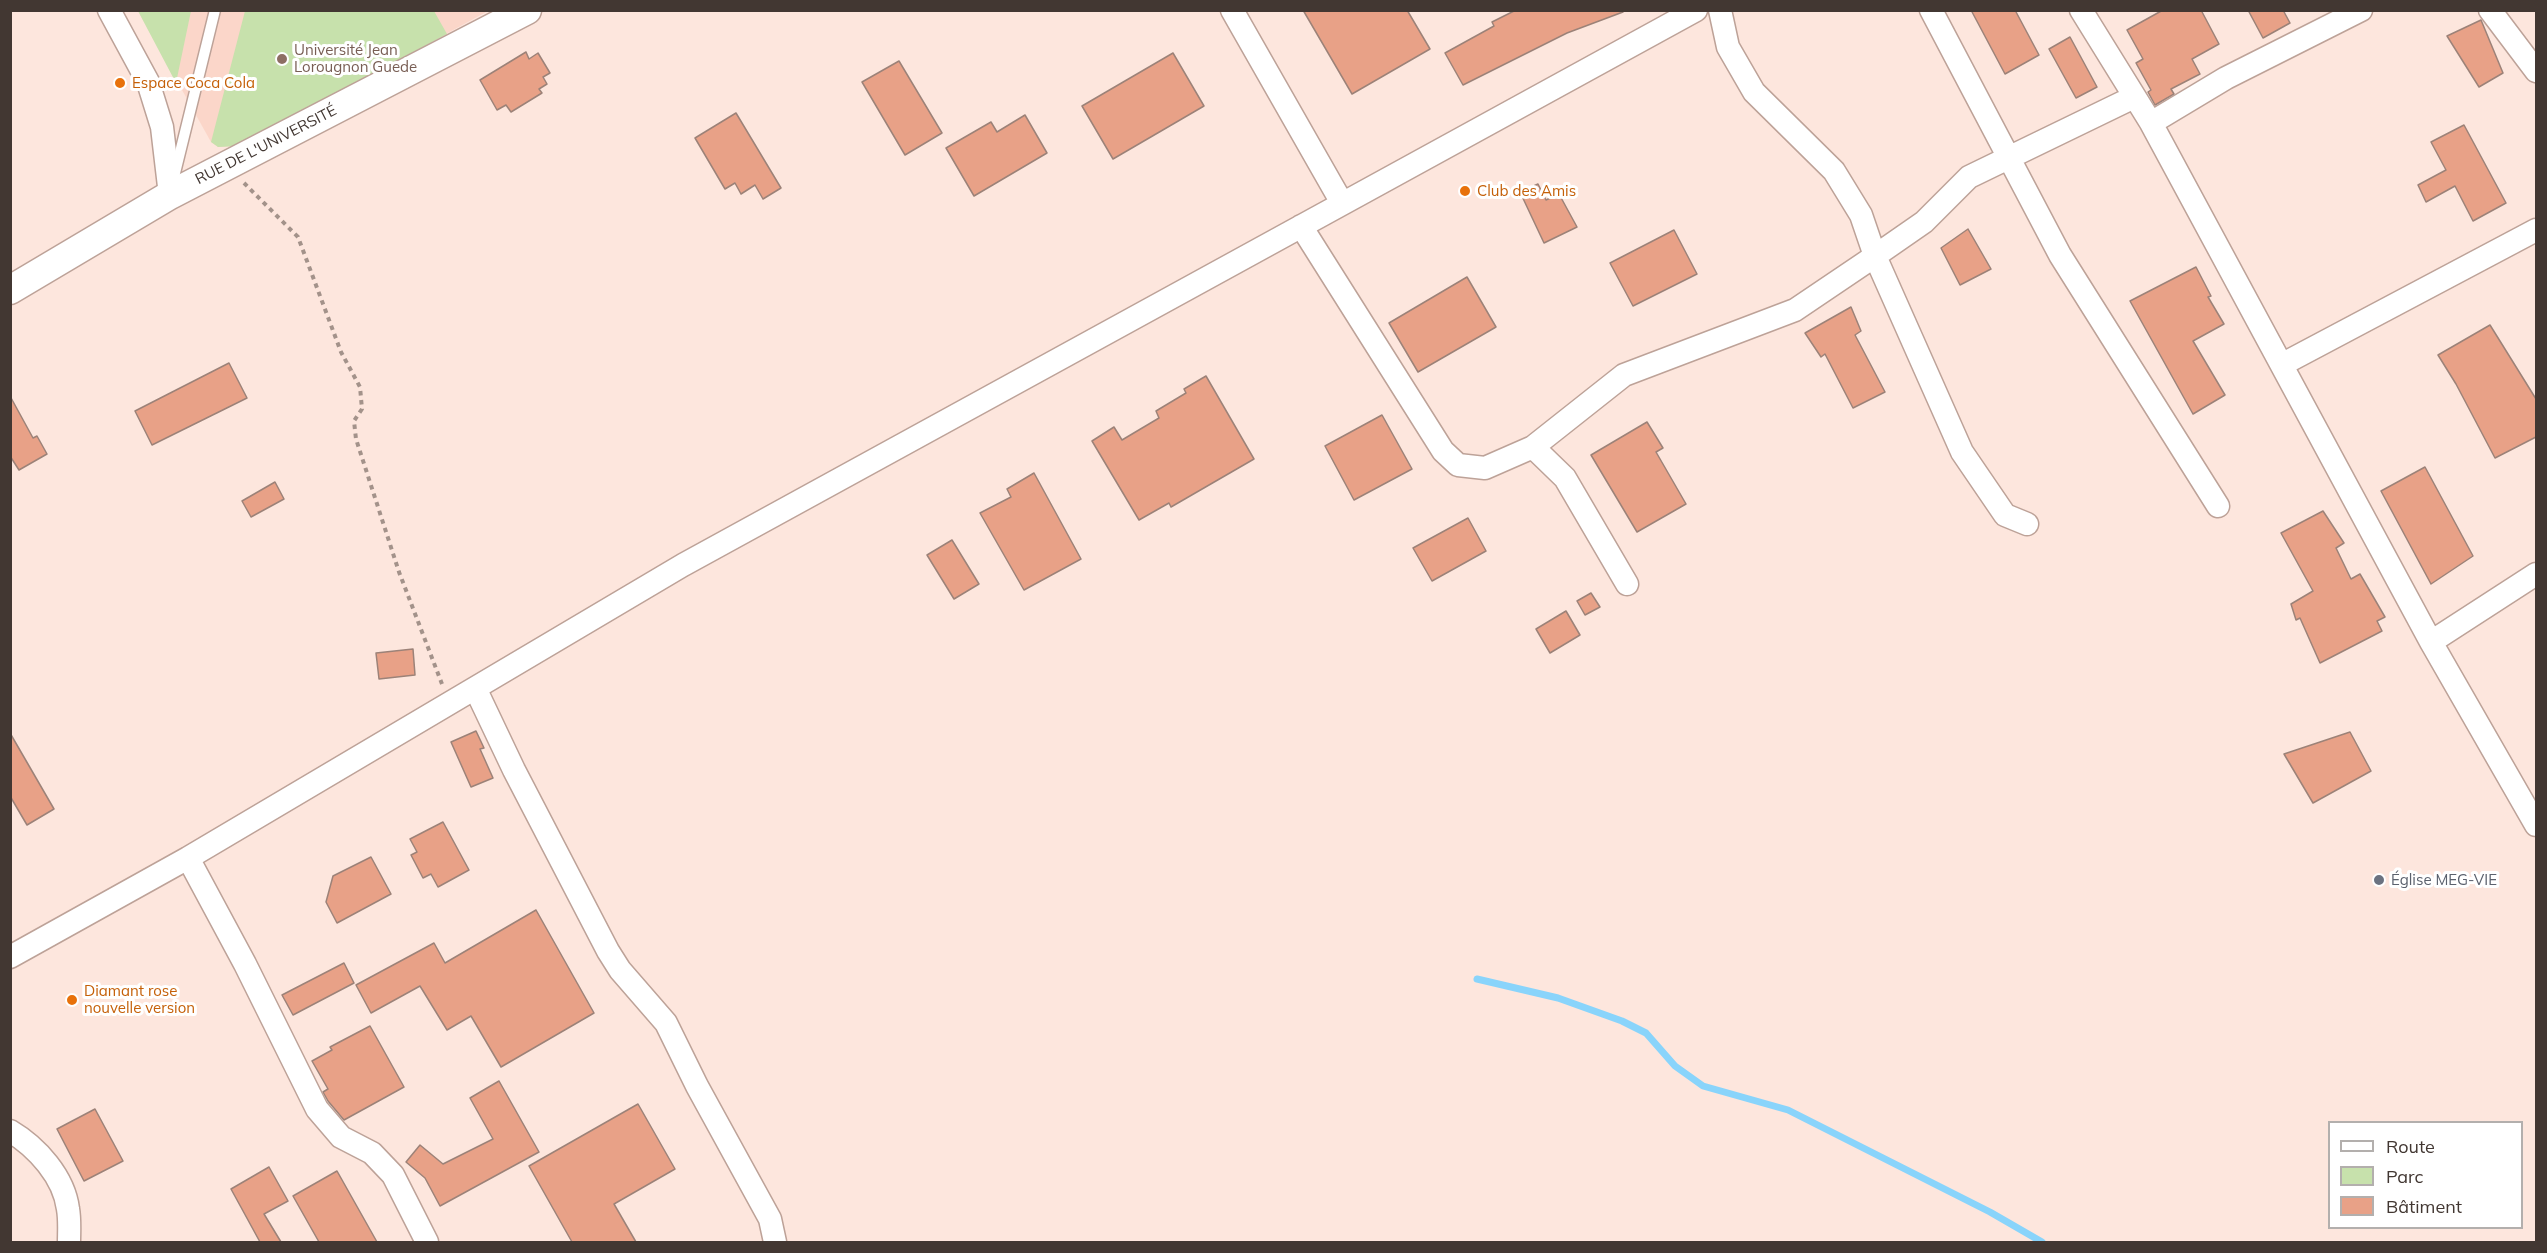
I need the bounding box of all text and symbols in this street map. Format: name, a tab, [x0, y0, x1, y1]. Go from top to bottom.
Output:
place label: Université Jean Lorougnon Guede	[294, 41, 417, 76]
marker: Université Jean Lorougnon Guede	[275, 52, 289, 66]
place label: Espace Coca Cola	[132, 74, 255, 92]
marker: Espace Coca Cola	[113, 76, 127, 90]
street label: RUE DE L'UNIVERSITÉ	[192, 101, 340, 189]
place label: Club des Amis	[1477, 182, 1576, 200]
marker: Club des Amis	[1458, 184, 1472, 198]
place label: Église MEG-VIE	[2391, 871, 2497, 889]
marker: Église MEG-VIE	[2372, 873, 2386, 887]
place label: Diamant rose nouvelle version	[84, 982, 195, 1017]
marker: Diamant rose nouvelle version	[65, 993, 79, 1007]
legend	[2328, 1121, 2523, 1229]
text: Route	[2386, 1135, 2435, 1158]
text: Parc	[2386, 1165, 2423, 1188]
text: Bâtiment	[2386, 1195, 2462, 1218]

